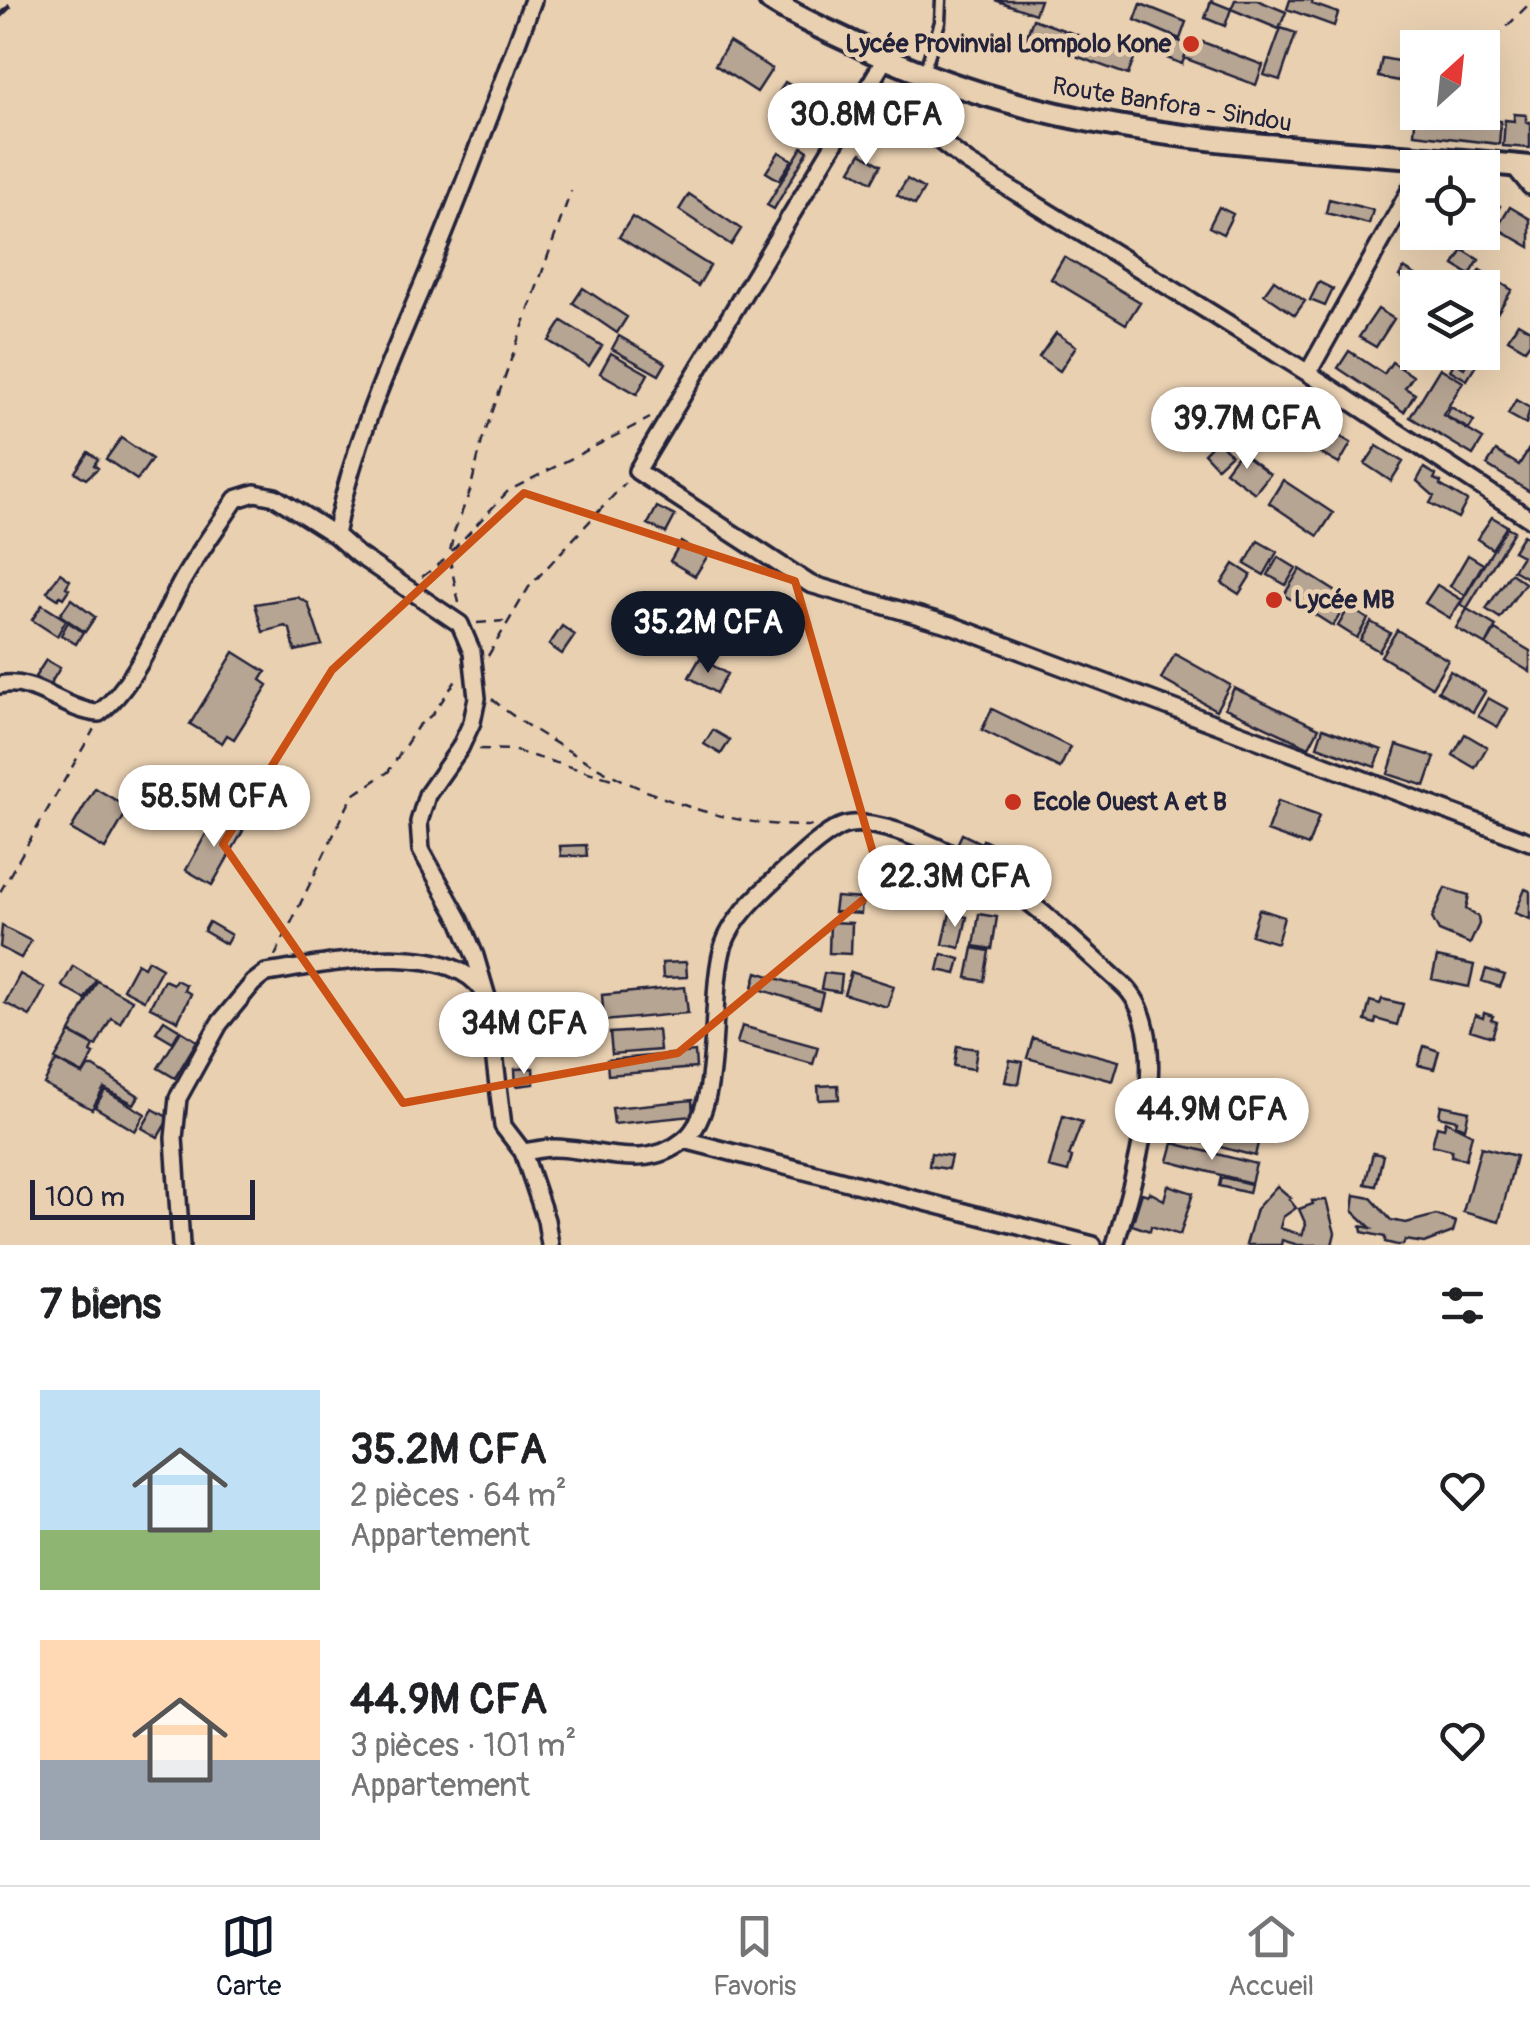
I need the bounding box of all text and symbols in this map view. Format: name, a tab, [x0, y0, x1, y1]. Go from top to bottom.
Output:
place label: Lycée Provinvial Lompolo Kone	[845, 29, 1172, 60]
north arrow	[1400, 30, 1500, 130]
map controls	[1400, 30, 1500, 370]
marker: Lycée Provinvial Lompolo Kone	[1180, 33, 1202, 55]
street label: Route Banfora - Sindou	[1050, 71, 1294, 139]
pin: 30.8M CFA	[752, 83, 980, 168]
text: 30.8M CFA	[790, 95, 942, 135]
button: locate	[1400, 150, 1500, 250]
button: layers	[1400, 270, 1500, 370]
pin: 39.7M CFA	[1133, 387, 1361, 472]
text: 39.7M CFA	[1173, 399, 1321, 439]
place label: Lycée MB	[1294, 585, 1395, 616]
marker: Lycée MB	[1263, 589, 1285, 611]
pin: 35.2M CFA	[594, 591, 822, 676]
text: 35.2M CFA	[633, 603, 783, 643]
pin: 58.5M CFA	[100, 765, 328, 850]
text: 58.5M CFA	[140, 777, 288, 817]
place label: Ecole Ouest A et B	[1033, 787, 1227, 818]
marker: Ecole Ouest A et B	[1002, 791, 1024, 813]
pin: 22.3M CFA	[841, 845, 1069, 930]
text: 22.3M CFA	[880, 857, 1030, 897]
pin: 34M CFA	[432, 992, 616, 1077]
text: 34M CFA	[461, 1004, 587, 1044]
pin: 44.9M CFA	[1098, 1078, 1326, 1163]
text: 44.9M CFA	[1137, 1090, 1287, 1130]
scale bar	[30, 1175, 255, 1220]
text: 100 m	[45, 1180, 125, 1215]
icon: filters	[1435, 1278, 1490, 1333]
text: 7 biens	[40, 1279, 161, 1331]
text: 35.2M CFA	[350, 1424, 547, 1476]
icon: home	[120, 1430, 240, 1550]
icon: heart	[1435, 1463, 1490, 1518]
text: 2 pièces · 64 m²	[350, 1476, 567, 1516]
text: Appartement	[350, 1516, 530, 1556]
text: 44.9M CFA	[350, 1674, 547, 1726]
icon: home	[120, 1680, 240, 1800]
icon: heart	[1435, 1713, 1490, 1768]
text: 3 pièces · 101 m²	[350, 1726, 576, 1766]
text: Appartement	[350, 1766, 530, 1806]
tab: Carte	[216, 1909, 281, 2004]
tab: Favoris	[713, 1909, 796, 2004]
tab: Accueil	[1228, 1909, 1314, 2004]

